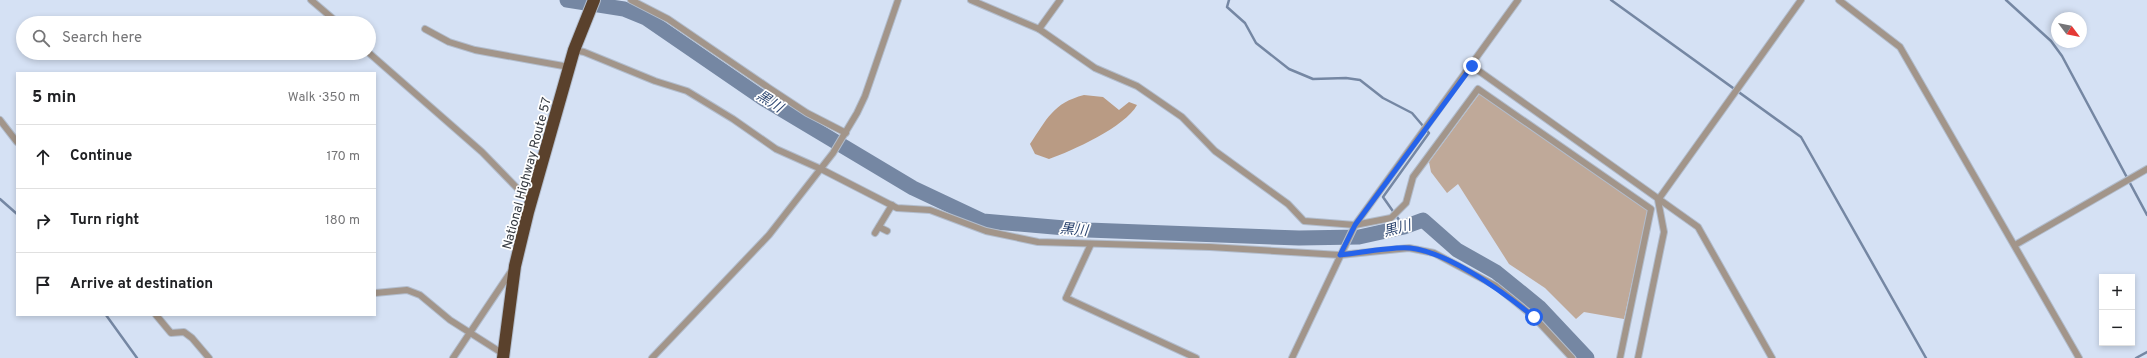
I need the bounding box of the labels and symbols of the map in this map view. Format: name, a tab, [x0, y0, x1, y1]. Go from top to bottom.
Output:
north arrow	[2051, 12, 2087, 48]
route end	[1463, 57, 1481, 75]
water label: 黒川	[753, 88, 787, 118]
street label: National Highway Route 57	[500, 96, 556, 251]
water label: 黒川	[1382, 217, 1415, 241]
water label: 黒川	[1059, 221, 1091, 240]
route start	[1525, 308, 1543, 326]

